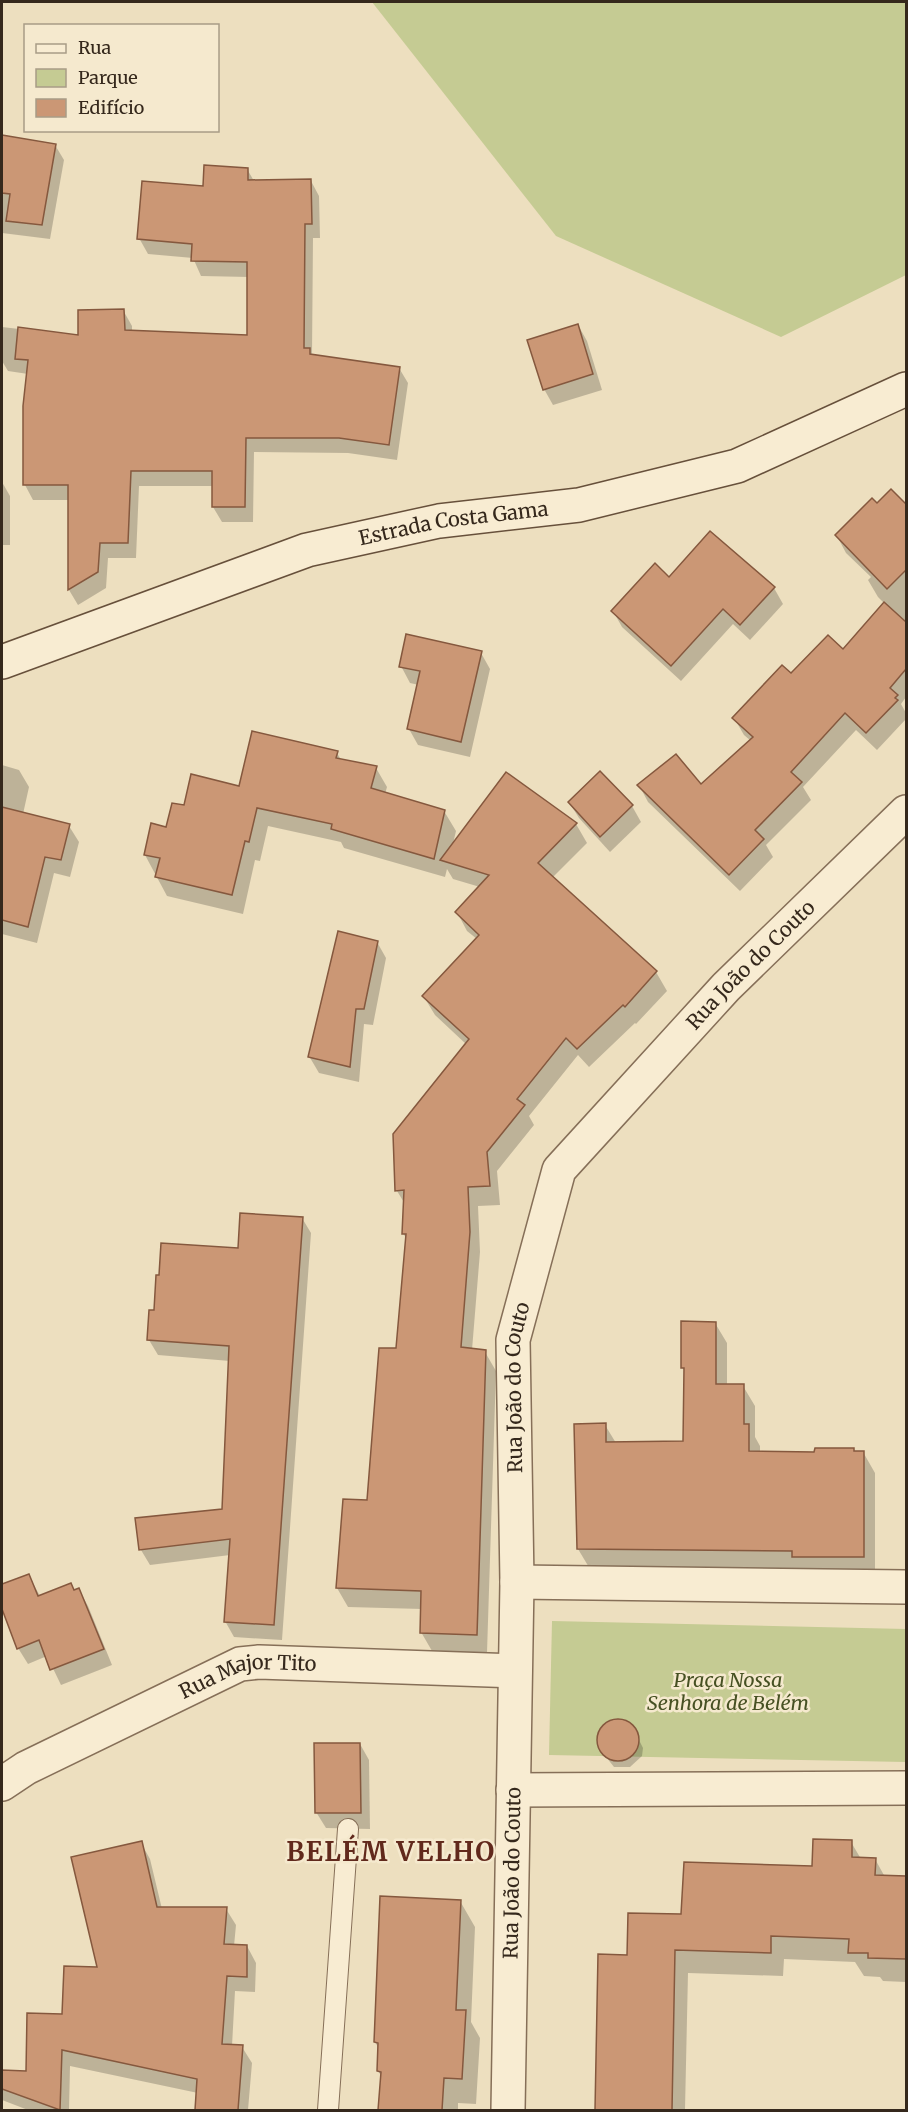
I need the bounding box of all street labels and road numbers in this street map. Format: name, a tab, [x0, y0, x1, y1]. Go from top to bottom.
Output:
street label: Estrada Costa Gama	[356, 496, 550, 550]
street label: Rua João do Couto	[681, 894, 820, 1034]
street label: Rua João do Couto	[499, 1299, 535, 1473]
street label: Rua Major Tito	[175, 1649, 317, 1704]
street label: Rua João do Couto	[498, 1786, 526, 1959]

